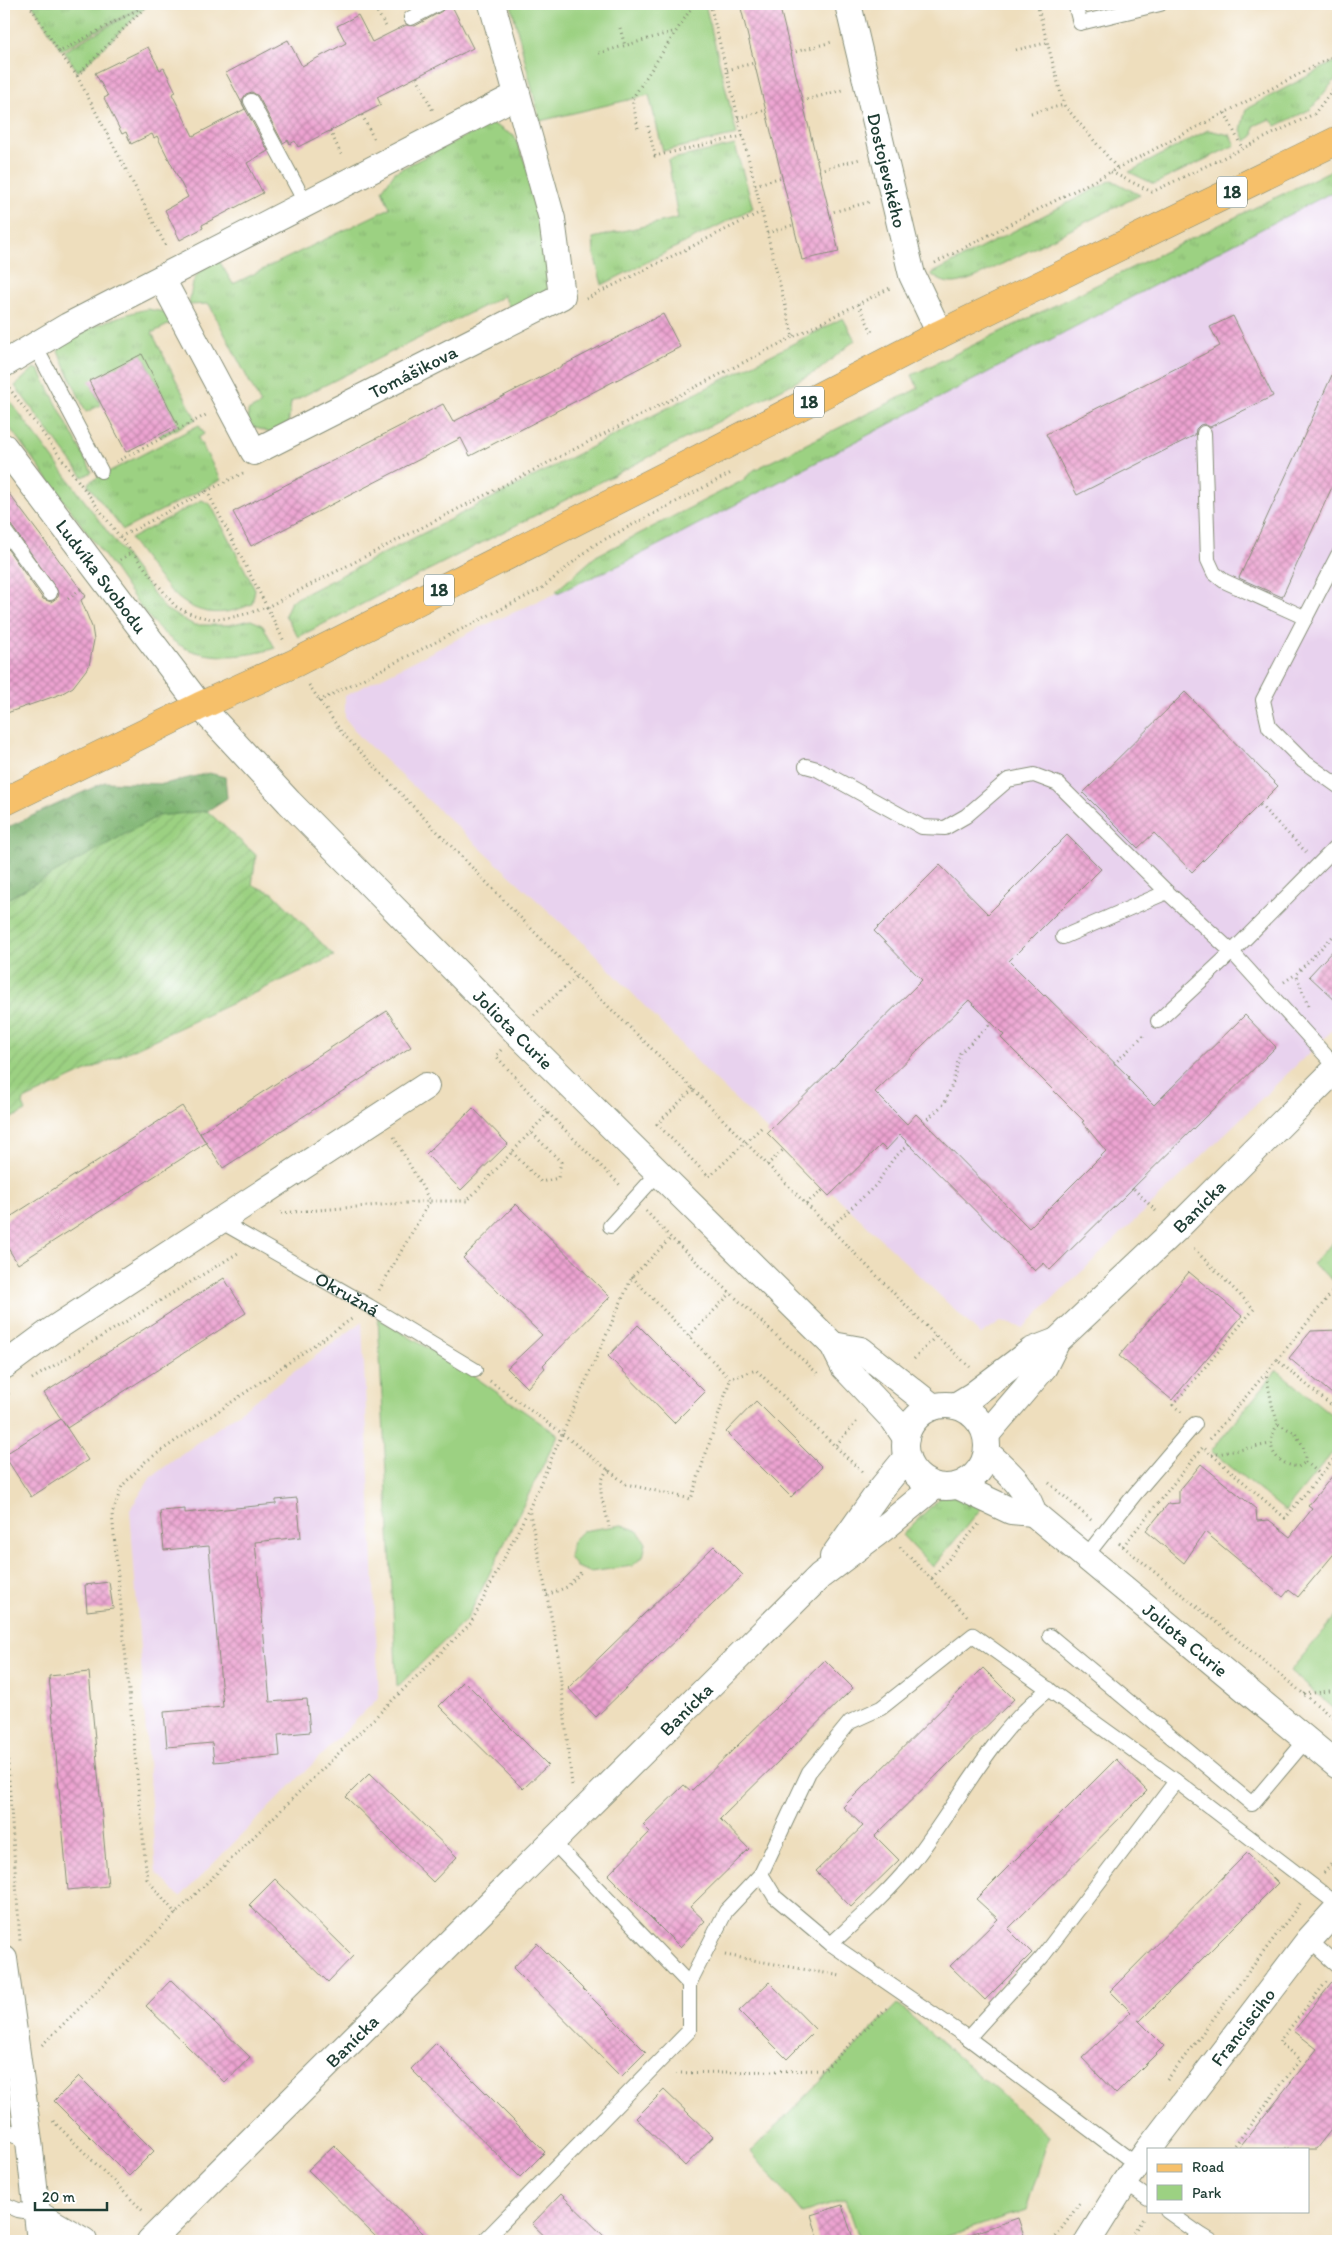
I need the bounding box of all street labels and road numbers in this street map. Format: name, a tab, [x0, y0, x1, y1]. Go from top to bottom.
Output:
street label: Dostojevského	[862, 111, 912, 230]
road number: 18	[1217, 176, 1247, 208]
street label: Tomášikova	[365, 340, 461, 404]
road number: 18	[794, 387, 824, 418]
street label: Ludvíka Svobodu	[51, 515, 152, 638]
road number: 18	[424, 574, 454, 606]
street label: Joliota Curie	[468, 985, 558, 1074]
street label: Banícka	[1168, 1175, 1230, 1238]
street label: Okružná	[311, 1267, 384, 1322]
street label: Joliota Curie	[1138, 1598, 1233, 1682]
street label: Banícka	[655, 1678, 718, 1741]
street label: Francisciho	[1206, 1983, 1280, 2071]
street label: Banícka	[321, 2010, 383, 2073]

